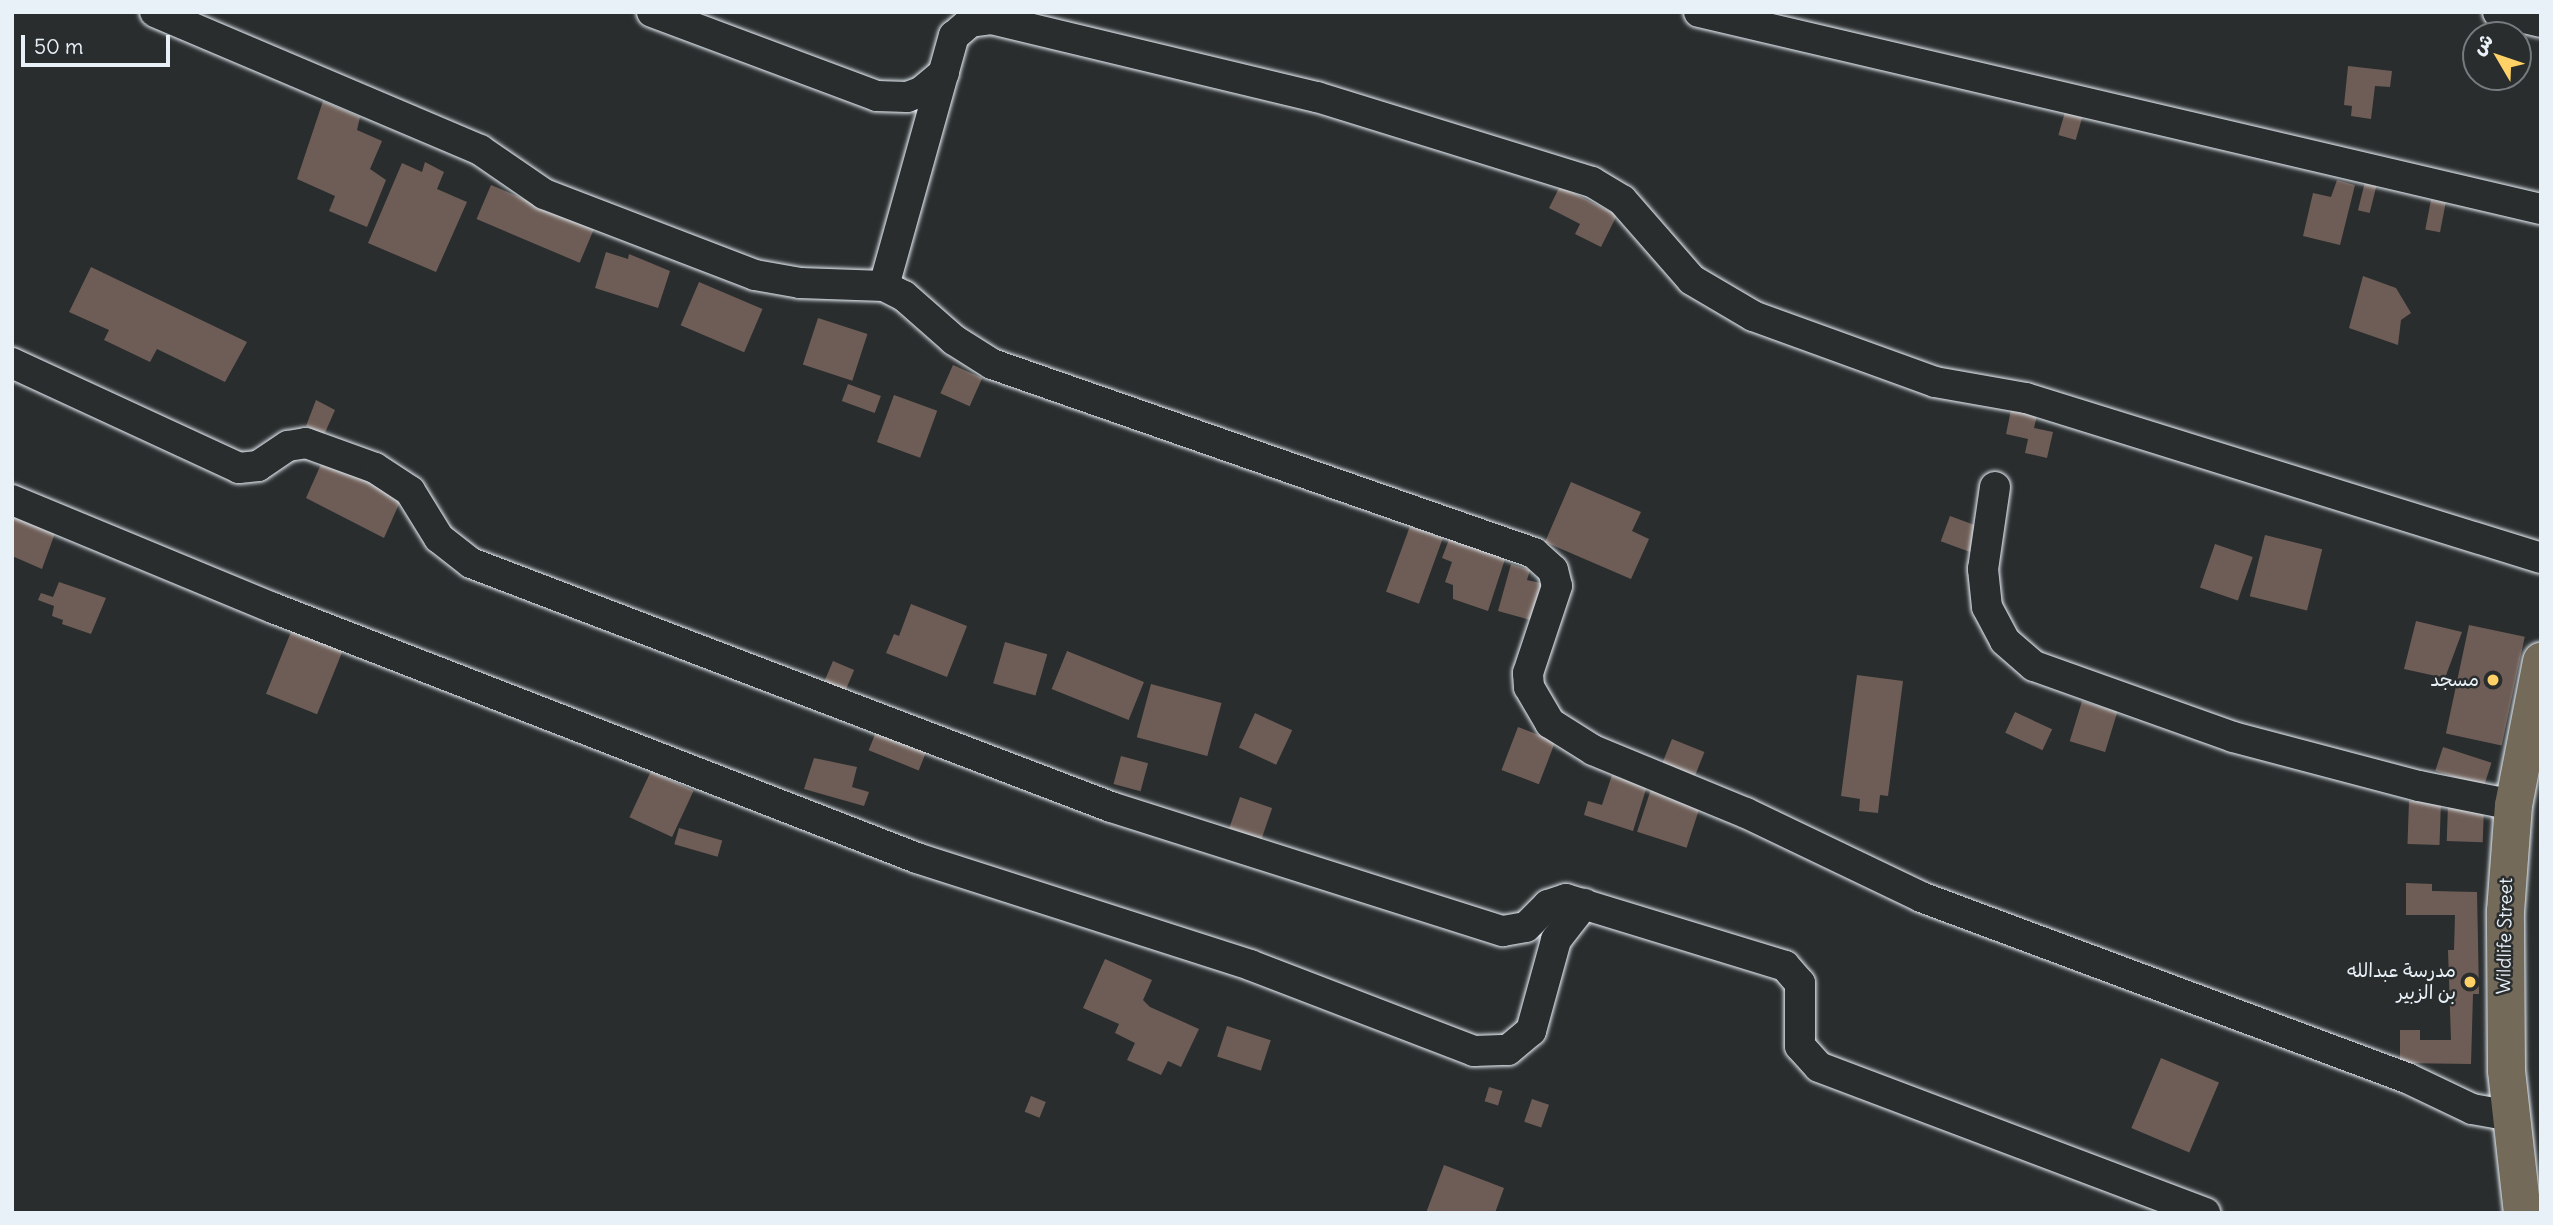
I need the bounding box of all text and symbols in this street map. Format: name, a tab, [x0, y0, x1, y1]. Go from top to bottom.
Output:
scale bar	[24, 21, 173, 65]
north arrow	[2462, 21, 2532, 91]
text: ش	[2466, 28, 2498, 60]
text: 50 m	[34, 33, 83, 60]
place label: مسجد	[2430, 669, 2479, 691]
marker: مسجد	[2485, 672, 2501, 688]
street label: Wildlife Street	[2493, 877, 2517, 995]
place label: مدرسة عبدالله بن الزبير	[2347, 960, 2456, 1004]
marker: مدرسة عبدالله بن الزبير	[2462, 974, 2478, 990]

